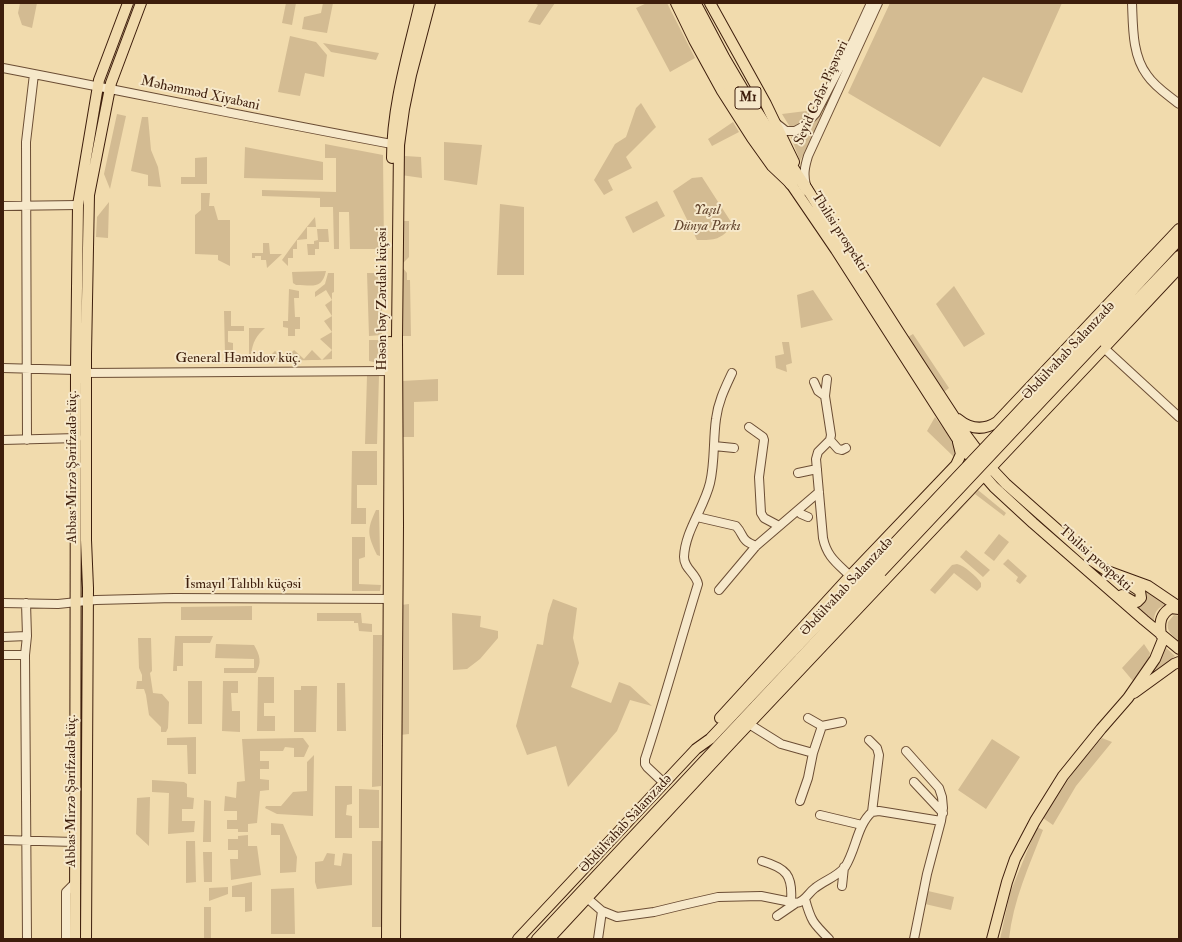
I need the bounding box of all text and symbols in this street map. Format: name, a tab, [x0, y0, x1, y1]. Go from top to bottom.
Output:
street label: Seyid Cəfər Pişəvəri	[791, 38, 853, 148]
street label: Məhəmməd Xiyabani	[139, 73, 261, 115]
road number: M1	[735, 87, 761, 109]
street label: Tbilisi prospekti	[807, 189, 871, 275]
park label: Yaşıl Dünya Parkı	[673, 203, 741, 236]
street label: Həsən bəy Zərdabi küçəsi	[375, 227, 391, 371]
street label: Əbdülvahab Salamzadə	[1019, 298, 1119, 404]
street label: General Həmidov küç.	[175, 351, 301, 367]
street label: Abbas Mirzə Şərifzadə küç.	[65, 391, 81, 543]
street label: Tbilisi prospekti	[1055, 523, 1135, 595]
street label: Əbdülvahab Salamzadə	[797, 534, 897, 640]
street label: İsmayıl Talıblı küçəsi	[185, 577, 301, 593]
street label: Abbas Mirzə Şərifzadə küç.	[64, 715, 80, 867]
street label: Əbdülvahab Salamzadə	[576, 771, 676, 877]

